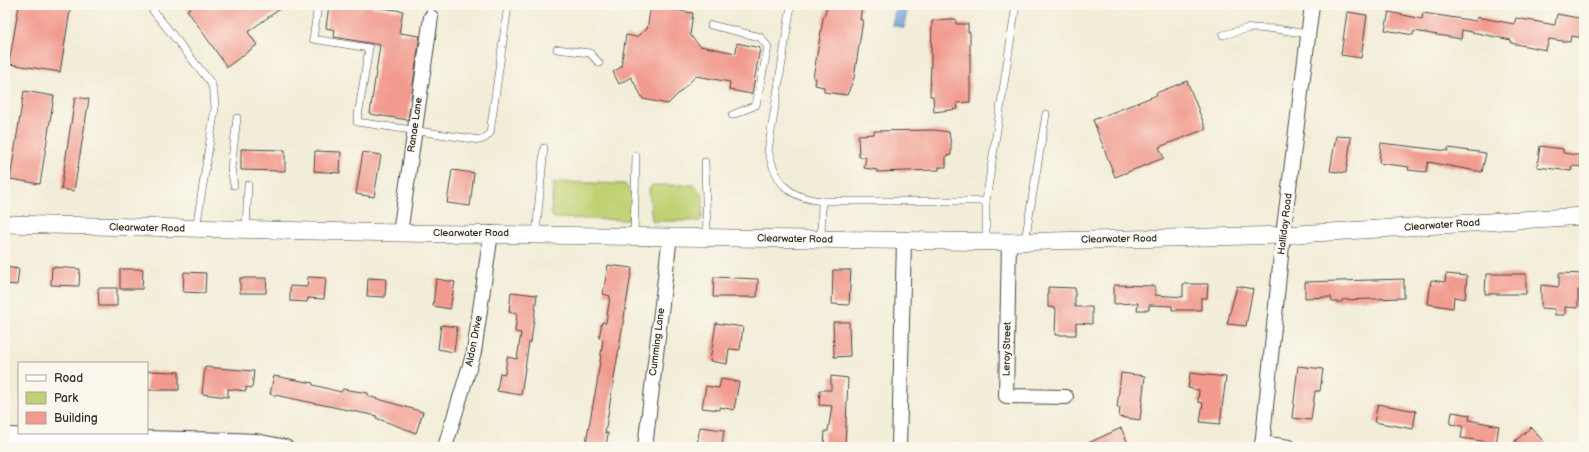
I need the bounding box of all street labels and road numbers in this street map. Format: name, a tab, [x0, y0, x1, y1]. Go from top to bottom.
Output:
street label: Ranae Lane	[405, 97, 425, 153]
street label: Halliday Road	[1275, 192, 1295, 255]
street label: Clearwater Road	[1404, 216, 1481, 234]
street label: Clearwater Road	[109, 221, 185, 235]
street label: Clearwater Road	[433, 227, 509, 239]
street label: Clearwater Road	[757, 232, 833, 246]
street label: Clearwater Road	[1081, 232, 1157, 246]
street label: Cumming Lane	[647, 307, 667, 377]
street label: Aldon Drive	[463, 314, 485, 367]
street label: Leroy Street	[1001, 322, 1013, 376]

